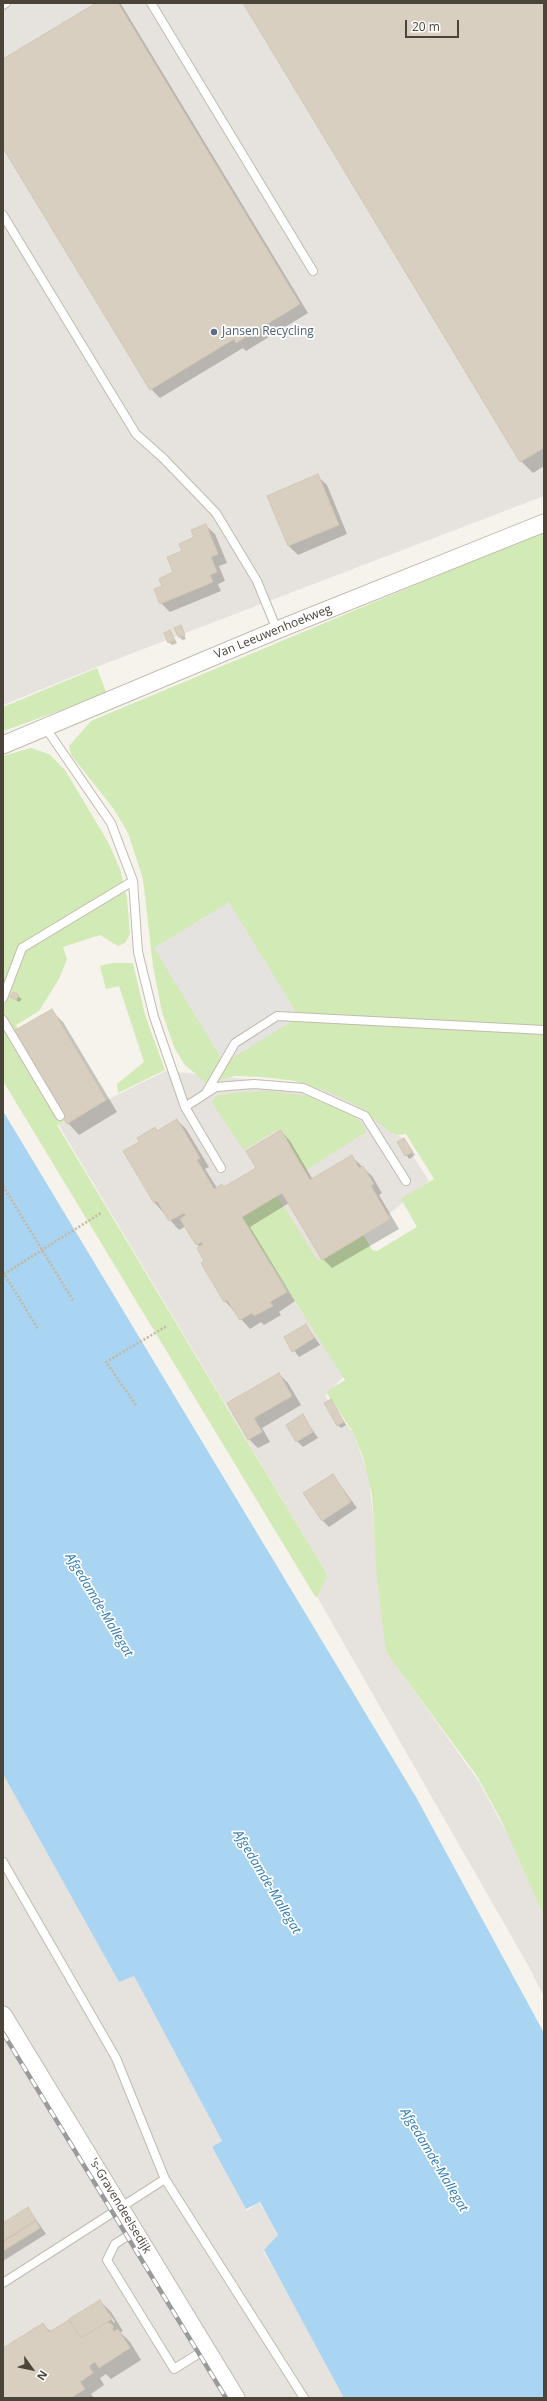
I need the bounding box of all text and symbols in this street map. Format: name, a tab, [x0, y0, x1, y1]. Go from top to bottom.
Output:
scale bar	[407, 12, 461, 38]
text: 20 m	[412, 18, 440, 35]
place label: Jansen Recycling	[222, 325, 314, 339]
marker: Jansen Recycling	[209, 327, 219, 337]
street label: Van Leeuwenhoekweg	[212, 602, 334, 662]
water label: Afgedamde-Mallegat	[62, 1550, 136, 1660]
water label: Afgedamde-Mallegat	[230, 1827, 304, 1937]
water label: Afgedamde-Mallegat	[397, 2105, 471, 2215]
street label: 's-Gravendeelsedijk	[86, 2156, 154, 2256]
north arrow	[12, 2349, 52, 2389]
text: N	[34, 2368, 51, 2384]

